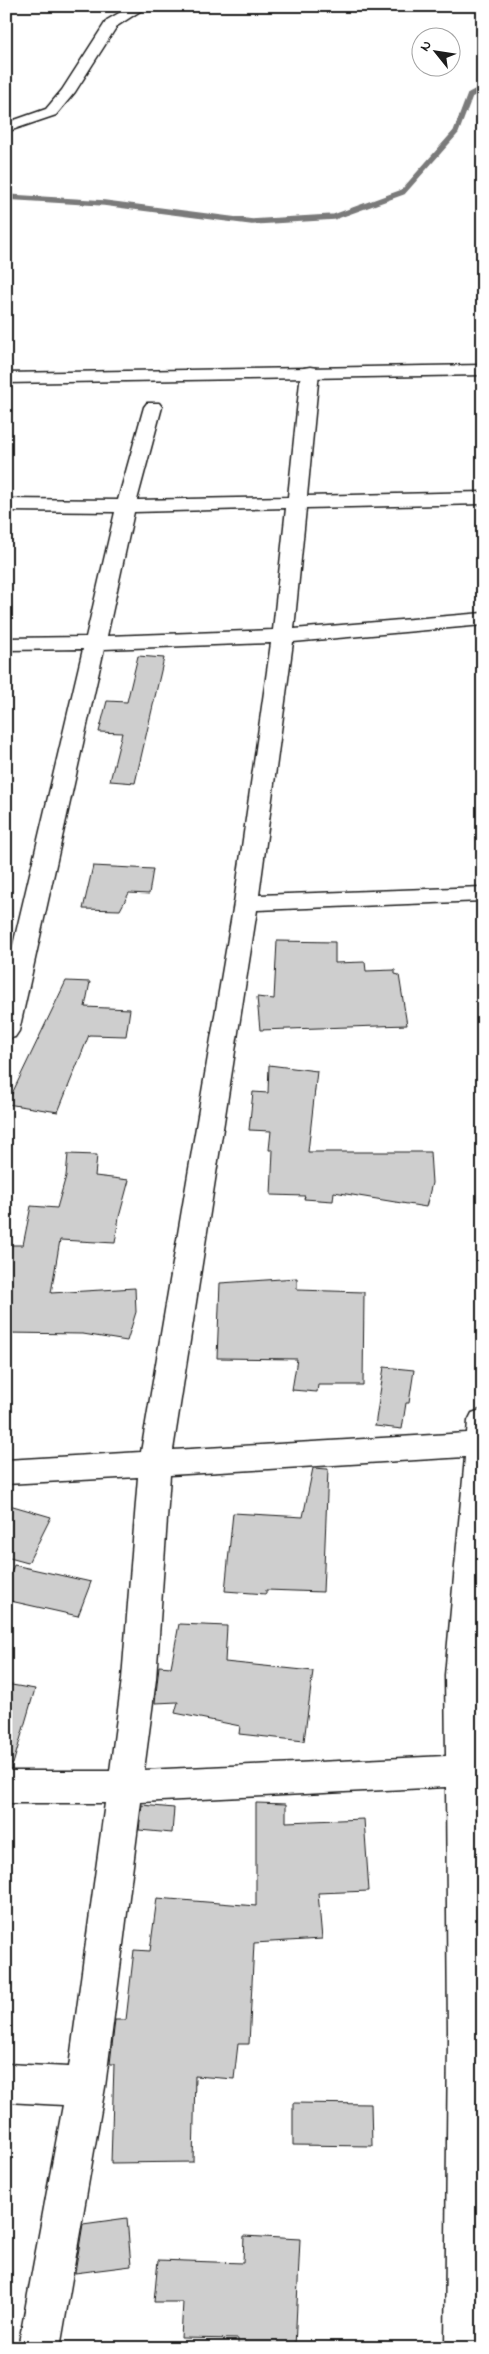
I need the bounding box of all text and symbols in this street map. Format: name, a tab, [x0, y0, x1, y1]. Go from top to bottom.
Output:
north arrow	[412, 28, 462, 78]
text: N	[415, 37, 437, 56]

